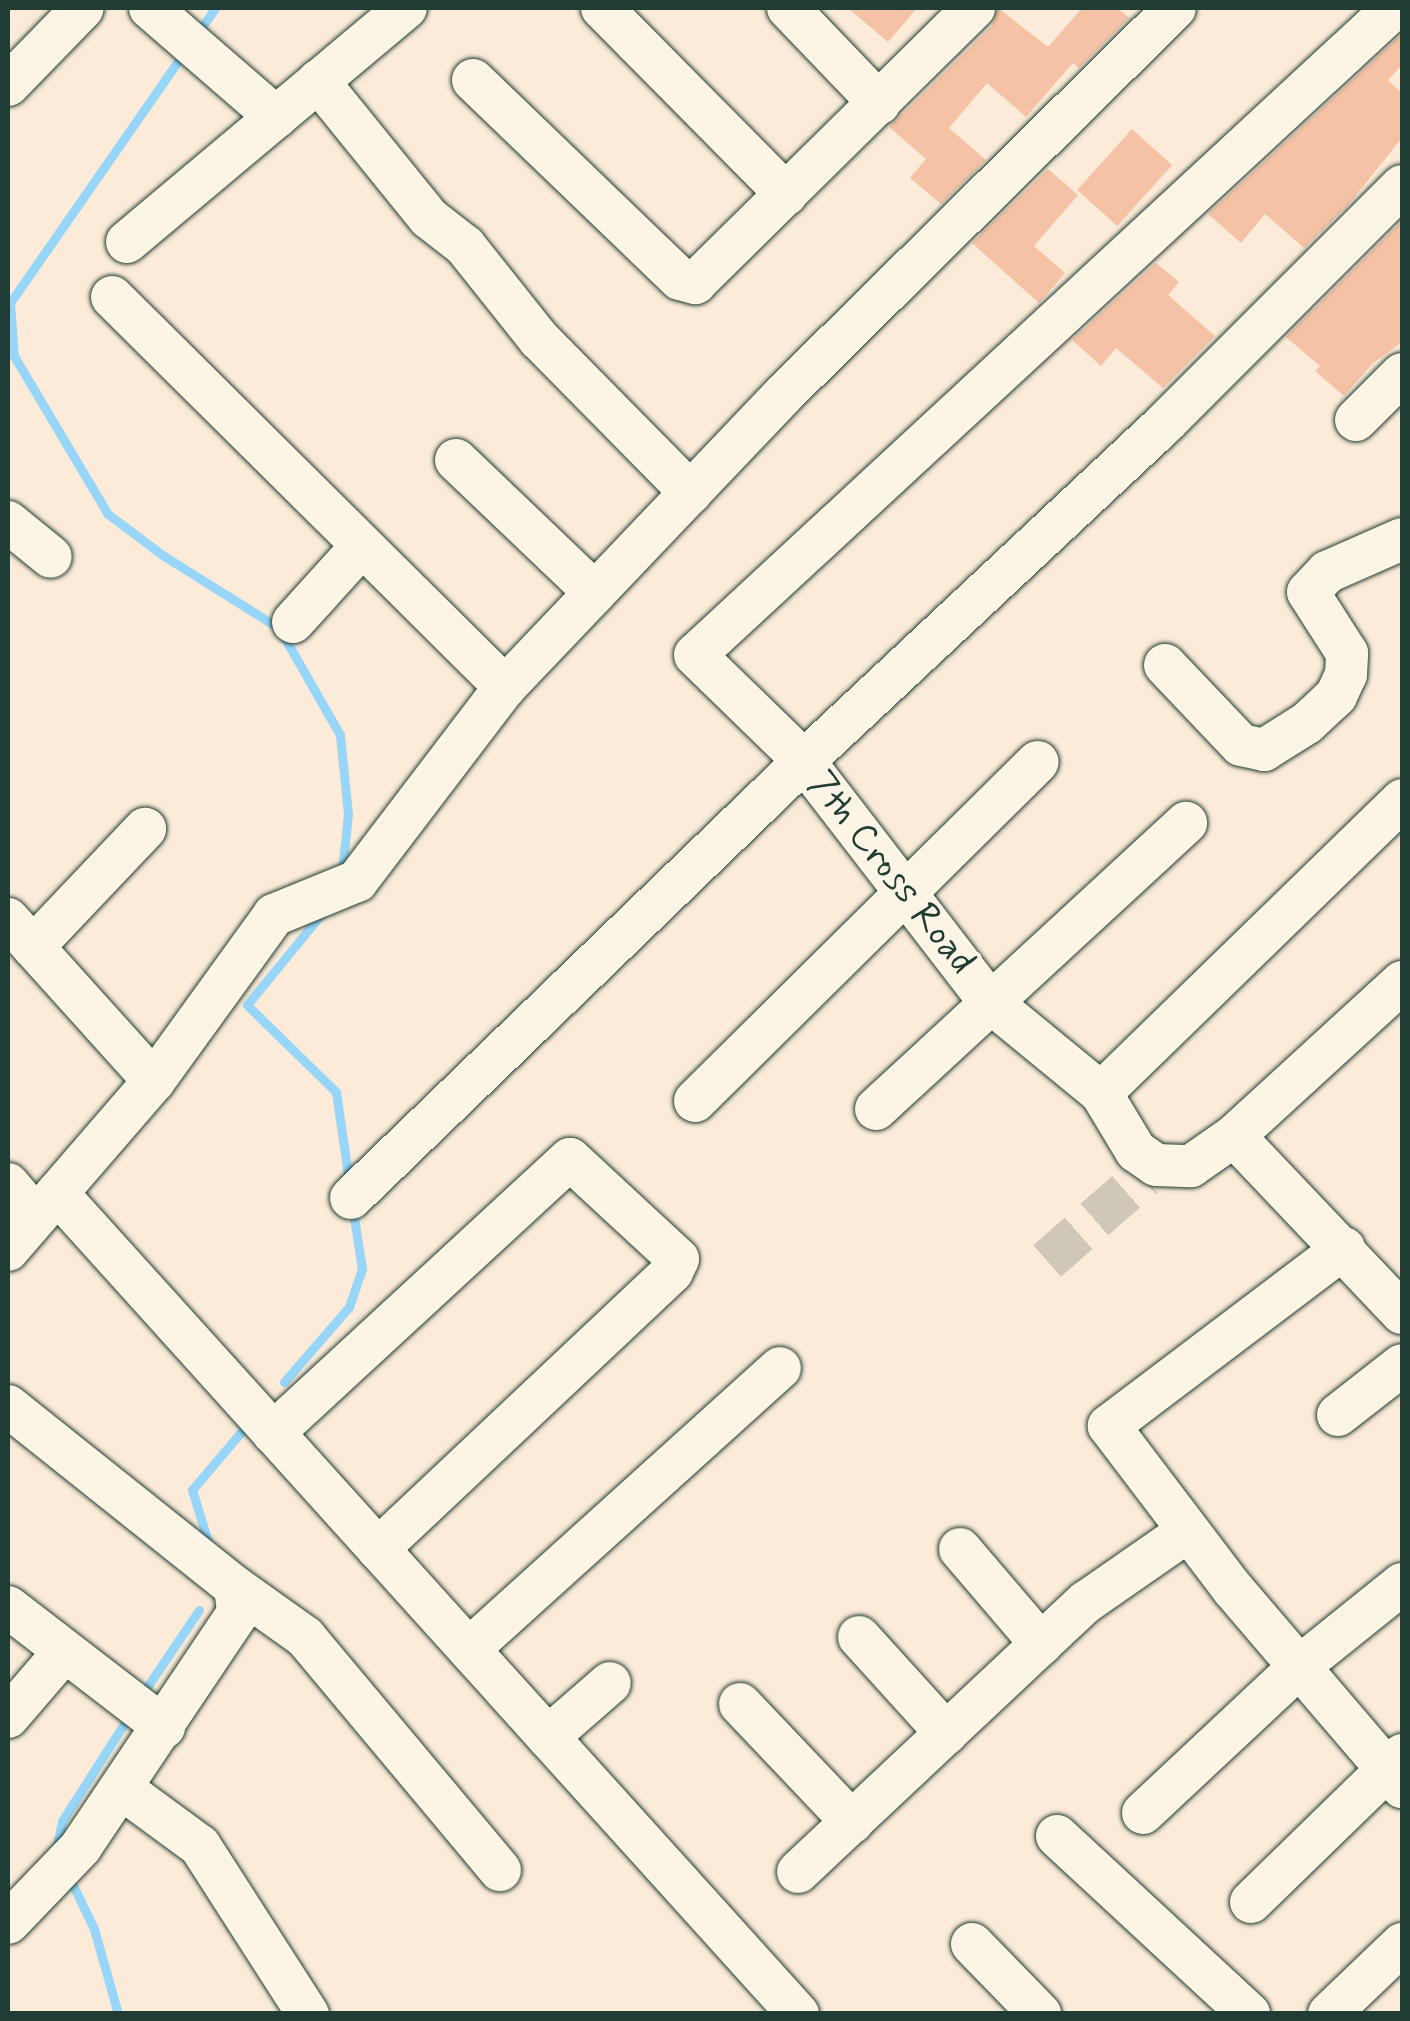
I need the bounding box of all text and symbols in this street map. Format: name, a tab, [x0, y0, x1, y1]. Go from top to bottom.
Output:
street label: 7th Cross Road	[798, 763, 984, 983]

